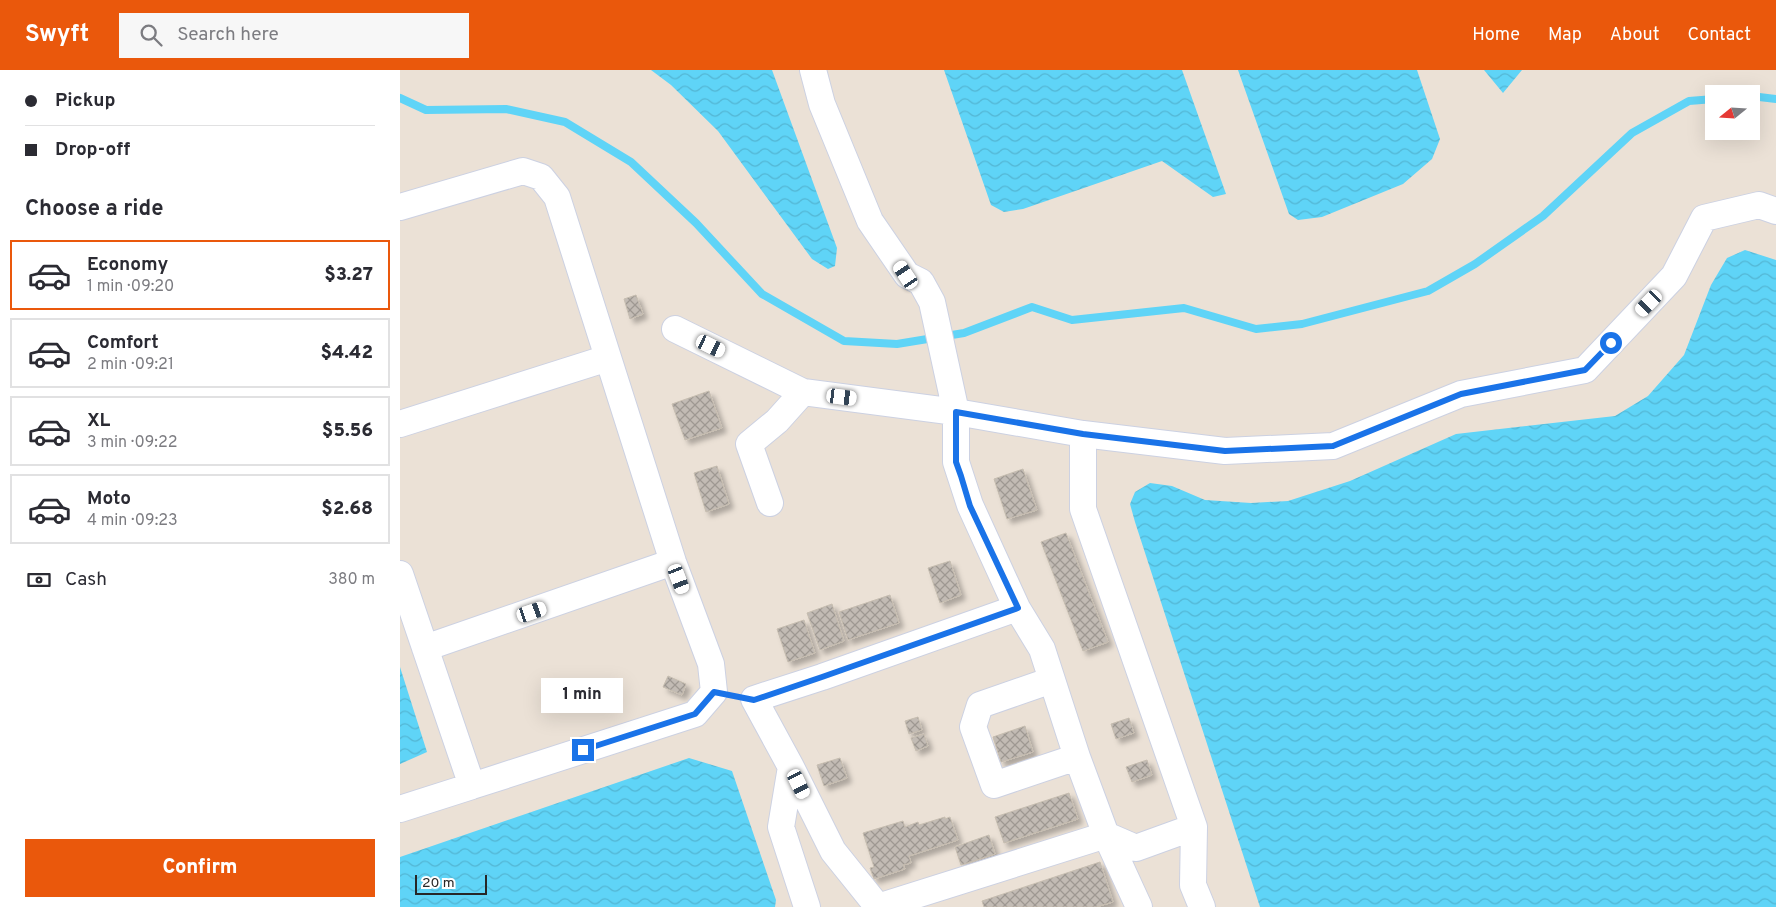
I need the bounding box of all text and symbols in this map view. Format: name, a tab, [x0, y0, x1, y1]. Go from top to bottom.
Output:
search box	[119, 13, 469, 58]
text: Swyft	[25, 20, 89, 50]
icon: search	[137, 21, 165, 49]
text: Search here	[177, 23, 279, 47]
text: Home	[1472, 24, 1520, 47]
text: Map	[1548, 24, 1582, 47]
text: About	[1610, 24, 1659, 47]
text: Contact	[1687, 24, 1751, 47]
north arrow	[1705, 85, 1760, 140]
map controls	[1705, 85, 1760, 140]
text: Pickup	[55, 89, 115, 113]
text: Drop-off	[55, 138, 130, 162]
text: Choose a ride	[25, 196, 163, 223]
icon: car	[27, 253, 72, 298]
text: Economy	[87, 253, 168, 277]
car	[891, 258, 920, 292]
text: $3.27	[324, 263, 373, 287]
text: 1 min · 09:20	[87, 277, 174, 297]
car	[1633, 287, 1664, 319]
icon: car	[27, 331, 72, 376]
text: Comfort	[87, 331, 159, 355]
route start	[1600, 332, 1622, 354]
car	[694, 333, 727, 359]
text: $4.42	[320, 341, 373, 365]
text: 2 min · 09:21	[87, 355, 174, 375]
car	[826, 388, 857, 406]
icon: car	[27, 409, 72, 454]
text: XL	[87, 409, 110, 433]
text: $5.56	[322, 419, 373, 443]
text: 3 min · 09:22	[87, 433, 178, 453]
icon: car	[27, 487, 72, 532]
text: Moto	[87, 487, 131, 511]
text: $2.68	[321, 497, 373, 521]
text: 4 min · 09:23	[87, 511, 178, 531]
car	[666, 562, 691, 596]
icon: cash	[25, 566, 53, 594]
text: Cash	[65, 568, 107, 592]
text: 380 m	[328, 570, 375, 590]
car	[515, 600, 548, 624]
callout: 1 min	[542, 678, 624, 712]
text: 1 min	[562, 685, 602, 705]
route end	[572, 739, 594, 761]
car	[785, 767, 812, 801]
button: Confirm	[25, 839, 375, 897]
scale bar	[415, 872, 488, 895]
text: 20 m	[422, 875, 455, 892]

